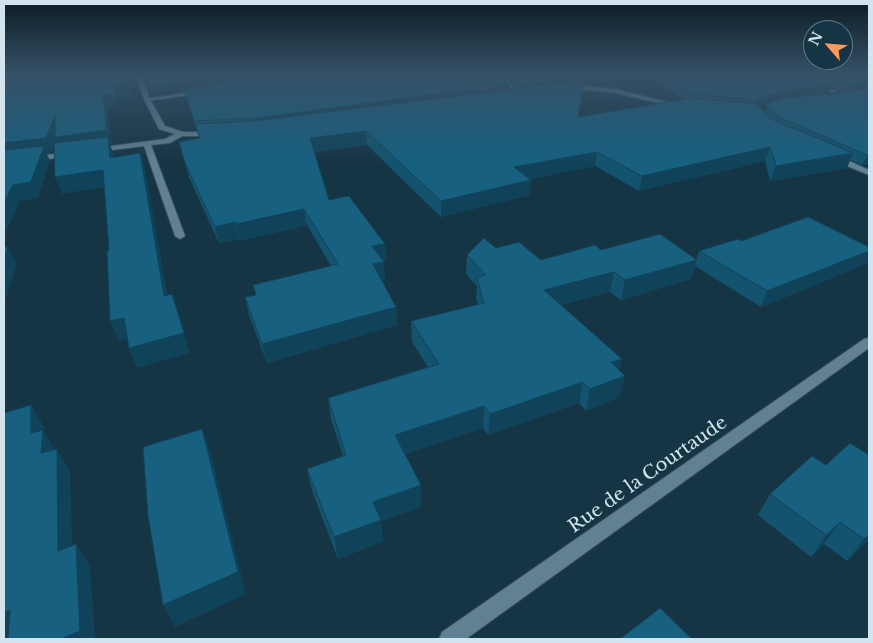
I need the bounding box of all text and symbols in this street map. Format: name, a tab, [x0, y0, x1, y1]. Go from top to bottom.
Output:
north arrow	[803, 20, 853, 70]
text: N	[805, 29, 827, 49]
street label: Rue de la Courtaude	[565, 412, 731, 538]

